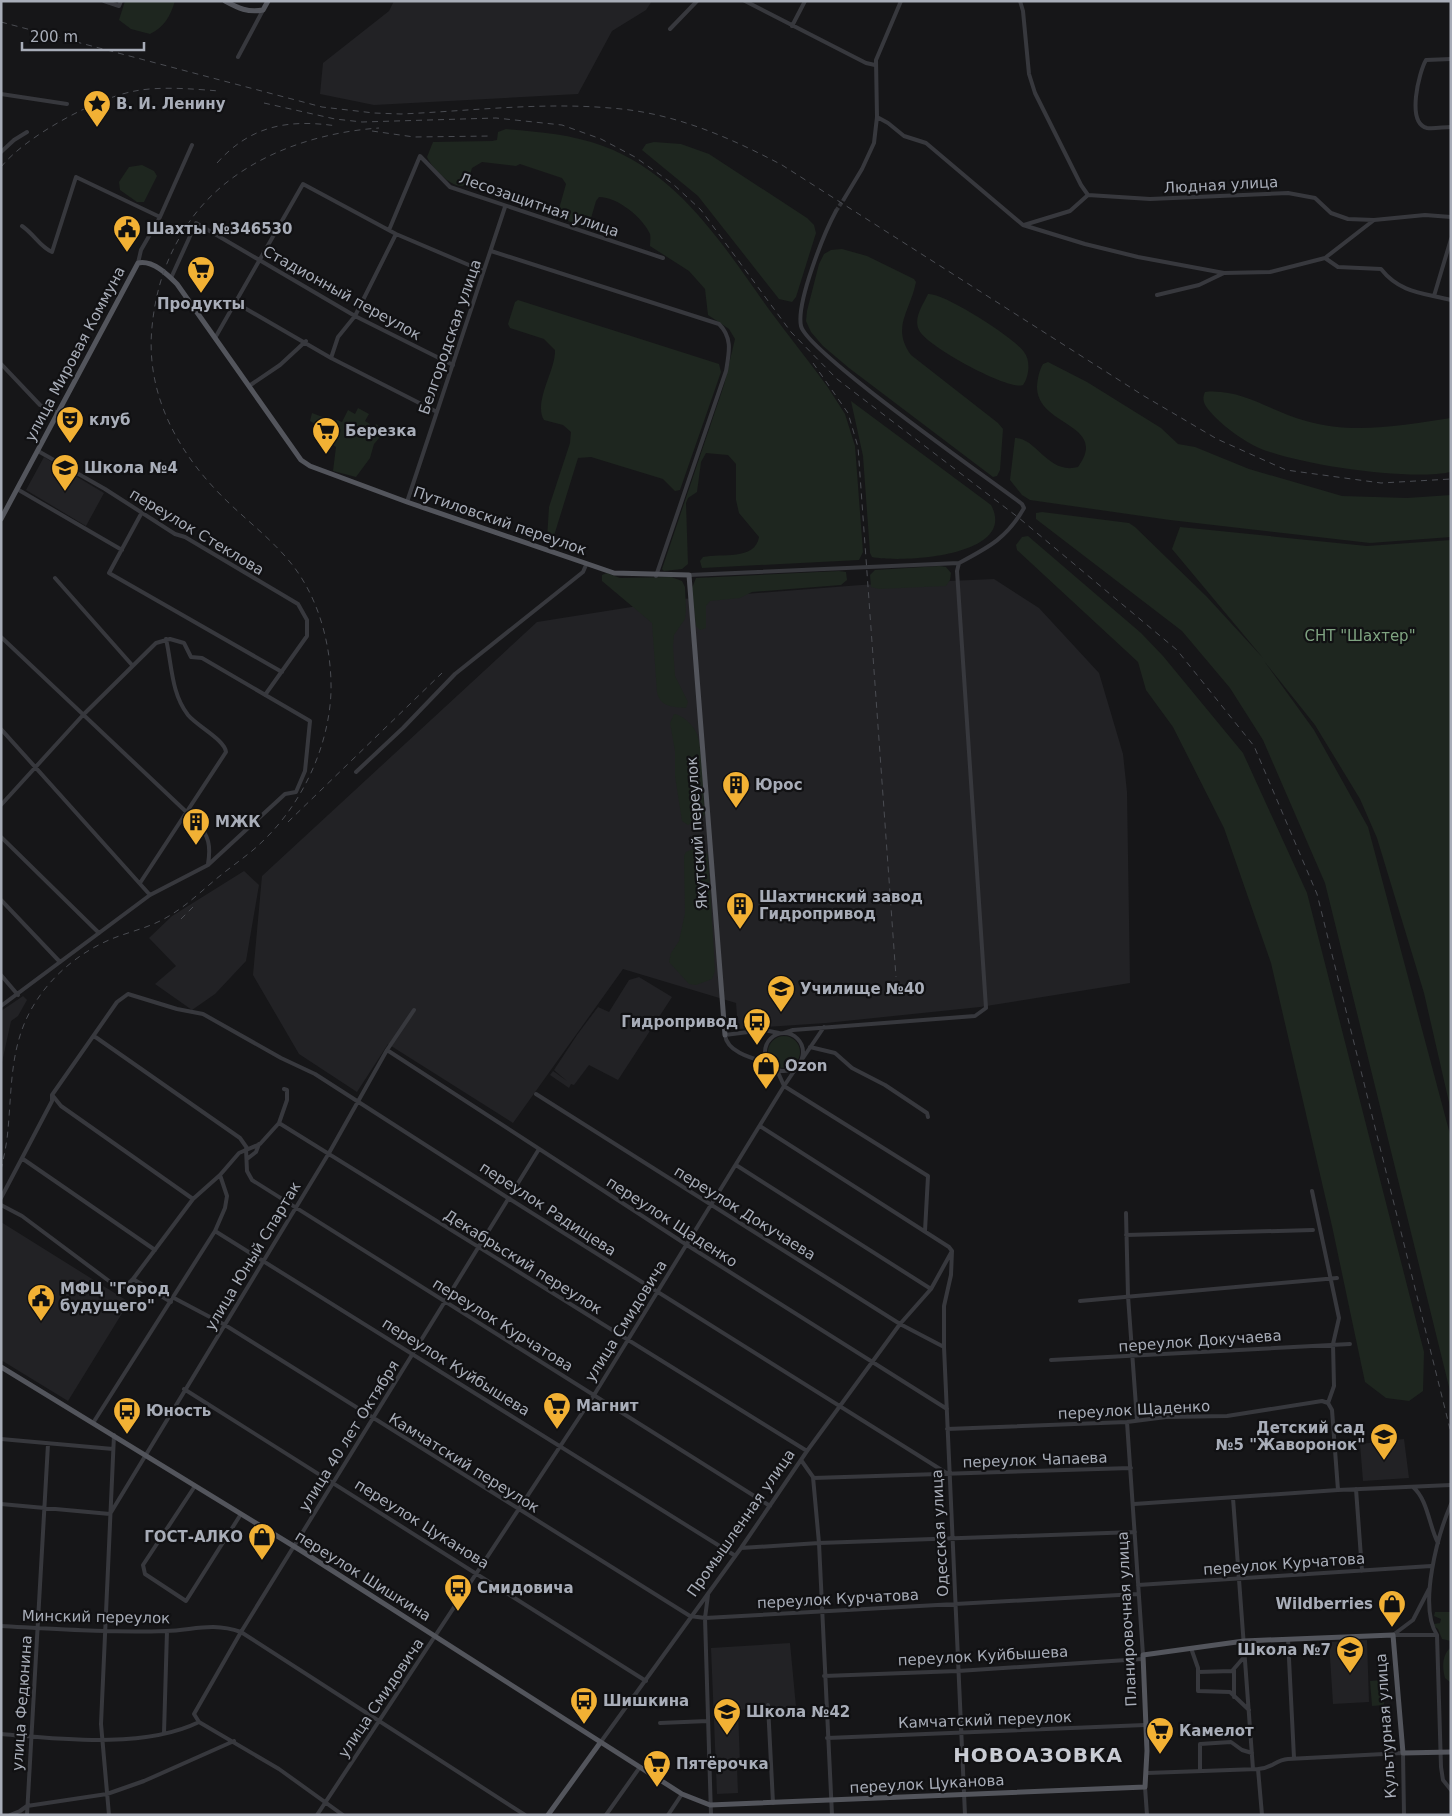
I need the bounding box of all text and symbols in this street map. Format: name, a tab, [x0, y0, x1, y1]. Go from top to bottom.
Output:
scale bar	[22, 20, 145, 52]
text: 200 m	[30, 28, 78, 46]
place icon: В. И. Ленину	[82, 89, 112, 128]
place label: В. И. Ленину	[116, 95, 226, 113]
street label: Лесозащитная улица	[457, 169, 621, 241]
street label: Людная улица	[1163, 173, 1279, 197]
public building icon: Шахты №346530	[112, 214, 142, 253]
place label: Шахты №346530	[146, 220, 292, 238]
street label: Стадионный переулок	[260, 242, 424, 344]
supermarket icon: Продукты	[186, 255, 216, 294]
street label: Белгородская улица	[415, 257, 485, 417]
street label: улица Мировая Коммуна	[21, 263, 129, 445]
place label: Продукты	[157, 295, 245, 313]
theatre icon: клуб	[55, 405, 85, 444]
place label: клуб	[89, 411, 130, 429]
supermarket icon: Березка	[311, 416, 341, 455]
place label: Березка	[345, 422, 417, 440]
school or university icon: Школа №4	[50, 453, 80, 492]
place label: Школа №4	[84, 459, 178, 477]
street label: Путиловский переулок	[411, 483, 589, 559]
street label: переулок Стеклова	[127, 485, 267, 579]
park label: СНТ "Шахтер"	[1304, 627, 1416, 645]
street label: Якутский переулок	[683, 756, 711, 910]
building icon: Юрос	[721, 770, 751, 809]
place label: Юрос	[755, 776, 803, 794]
building icon: МЖК	[181, 807, 211, 846]
place label: МЖК	[215, 813, 261, 831]
place label: Шахтинский завод Гидропривод	[759, 888, 923, 923]
building icon: Шахтинский завод Гидропривод	[725, 891, 755, 930]
school or university icon: Училище №40	[766, 974, 796, 1013]
place label: Училище №40	[800, 980, 925, 998]
bus stop icon: Гидропривод	[742, 1007, 772, 1046]
place label: Гидропривод	[621, 1013, 738, 1031]
shop icon: Ozon	[751, 1051, 781, 1090]
place label: Ozon	[785, 1057, 827, 1075]
street label: переулок Радищева	[476, 1158, 620, 1260]
street label: переулок Докучаева	[671, 1162, 819, 1264]
street label: переулок Щаденко	[603, 1173, 741, 1271]
street label: улица Юный Спартак	[201, 1178, 305, 1334]
street label: Декабрьский переулок	[441, 1206, 605, 1318]
street label: улица Смидовича	[581, 1257, 671, 1385]
street label: переулок Курчатова	[429, 1274, 577, 1376]
place label: МФЦ "Город будущего"	[60, 1280, 170, 1315]
public building icon: МФЦ "Город будущего"	[26, 1283, 56, 1322]
street label: переулок Куйбышева	[379, 1314, 533, 1420]
street label: переулок Докучаева	[1118, 1326, 1282, 1356]
street label: улица 40 лет Октября	[295, 1357, 403, 1515]
supermarket icon: Магнит	[542, 1391, 572, 1430]
bus stop icon: Юность	[112, 1396, 142, 1435]
place label: Магнит	[576, 1397, 639, 1415]
street label: переулок Щаденко	[1057, 1397, 1211, 1423]
place label: Юность	[146, 1402, 211, 1420]
street label: Камчатский переулок	[385, 1409, 543, 1517]
place label: Детский сад №5 "Жаворонок"	[1215, 1419, 1365, 1454]
school or university icon: Детский сад №5 "Жаворонок"	[1369, 1422, 1399, 1461]
street label: Промышленная улица	[683, 1446, 799, 1600]
street label: переулок Чапаева	[962, 1448, 1108, 1472]
street label: Одесская улица	[928, 1469, 952, 1597]
street label: переулок Цуканова	[351, 1475, 493, 1573]
shop icon: ГОСТ-АЛКО	[247, 1522, 277, 1561]
street label: переулок Шишкина	[292, 1527, 434, 1625]
place label: ГОСТ-АЛКО	[144, 1528, 243, 1546]
street label: Планировочная улица	[1113, 1531, 1141, 1707]
street label: переулок Курчатова	[1202, 1549, 1366, 1579]
bus stop icon: Смидовича	[443, 1573, 473, 1612]
place label: Смидовича	[477, 1579, 574, 1597]
street label: переулок Курчатова	[756, 1586, 920, 1612]
shop icon: Wildberries	[1377, 1589, 1407, 1628]
place label: Wildberries	[1275, 1595, 1373, 1613]
street label: Минский переулок	[22, 1607, 170, 1627]
street label: улица Федюнина	[8, 1634, 36, 1772]
street label: улица Смидовича	[334, 1635, 428, 1761]
school or university icon: Школа №7	[1335, 1635, 1365, 1674]
place label: Школа №7	[1237, 1641, 1331, 1659]
street label: переулок Куйбышева	[897, 1643, 1069, 1669]
street label: Культурная улица	[1372, 1653, 1400, 1799]
bus stop icon: Шишкина	[569, 1686, 599, 1725]
place label: Шишкина	[603, 1692, 689, 1710]
school or university icon: Школа №42	[712, 1697, 742, 1736]
place label: Школа №42	[746, 1703, 850, 1721]
street label: Камчатский переулок	[898, 1708, 1072, 1732]
supermarket icon: Камелот	[1145, 1716, 1175, 1755]
place label: Камелот	[1179, 1722, 1254, 1740]
district label: НОВОАЗОВКА	[953, 1743, 1123, 1767]
supermarket icon: Пятёрочка	[642, 1749, 672, 1788]
place label: Пятёрочка	[676, 1755, 769, 1773]
street label: переулок Цуканова	[849, 1771, 1005, 1797]

